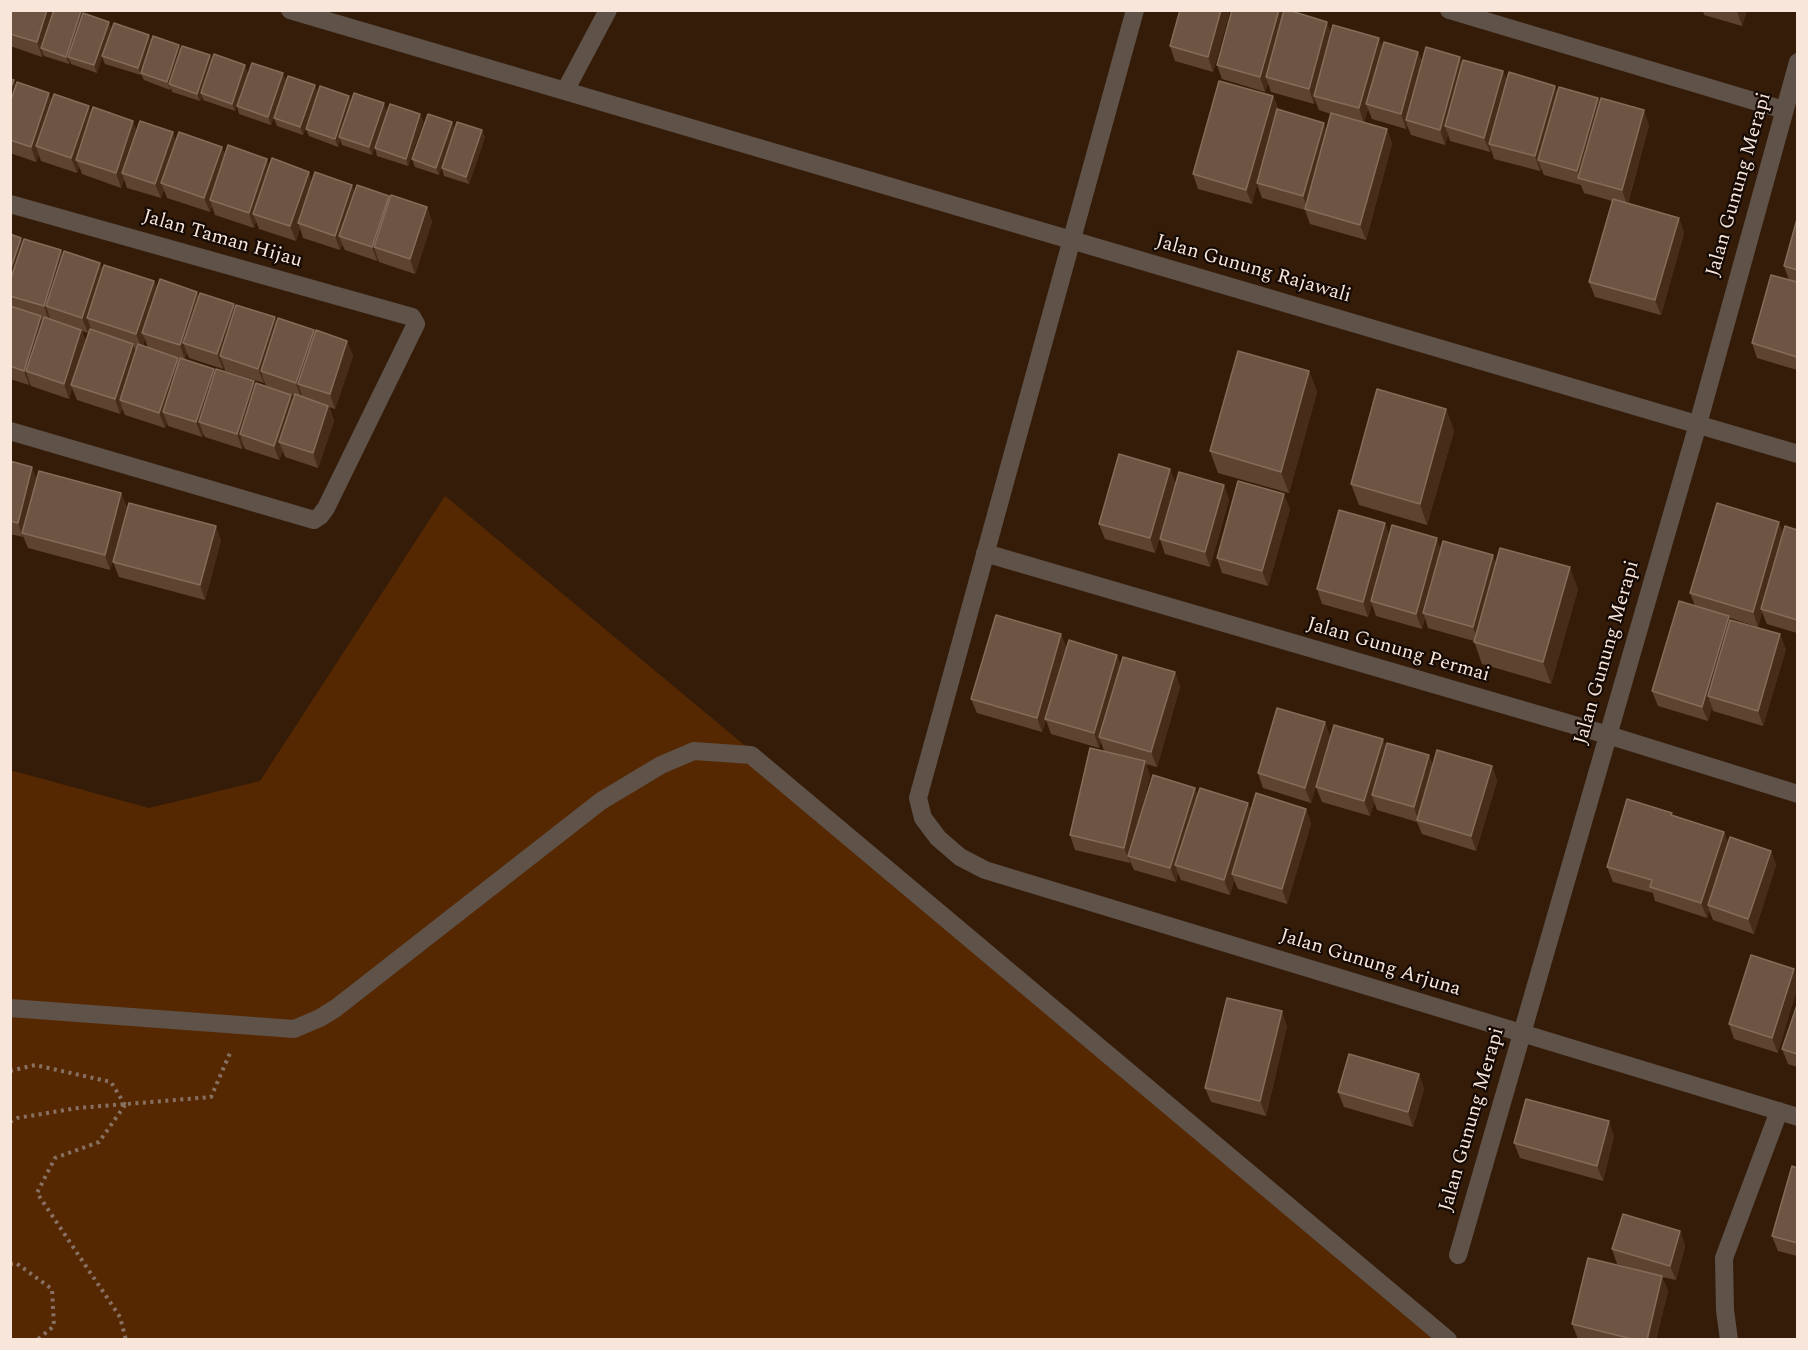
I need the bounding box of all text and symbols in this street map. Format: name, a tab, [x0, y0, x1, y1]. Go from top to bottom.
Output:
street label: Jalan Gunung Merapi	[1702, 90, 1778, 280]
street label: Jalan Taman Hijau	[139, 206, 305, 274]
street label: Jalan Gunung Rajawali	[1152, 231, 1354, 309]
street label: Jalan Gunung Merapi	[1570, 558, 1646, 748]
street label: Jalan Gunung Permai	[1304, 613, 1492, 689]
street label: Jalan Gunung Arjuna	[1277, 925, 1463, 1003]
street label: Jalan Gunung Merapi	[1435, 1025, 1511, 1215]

